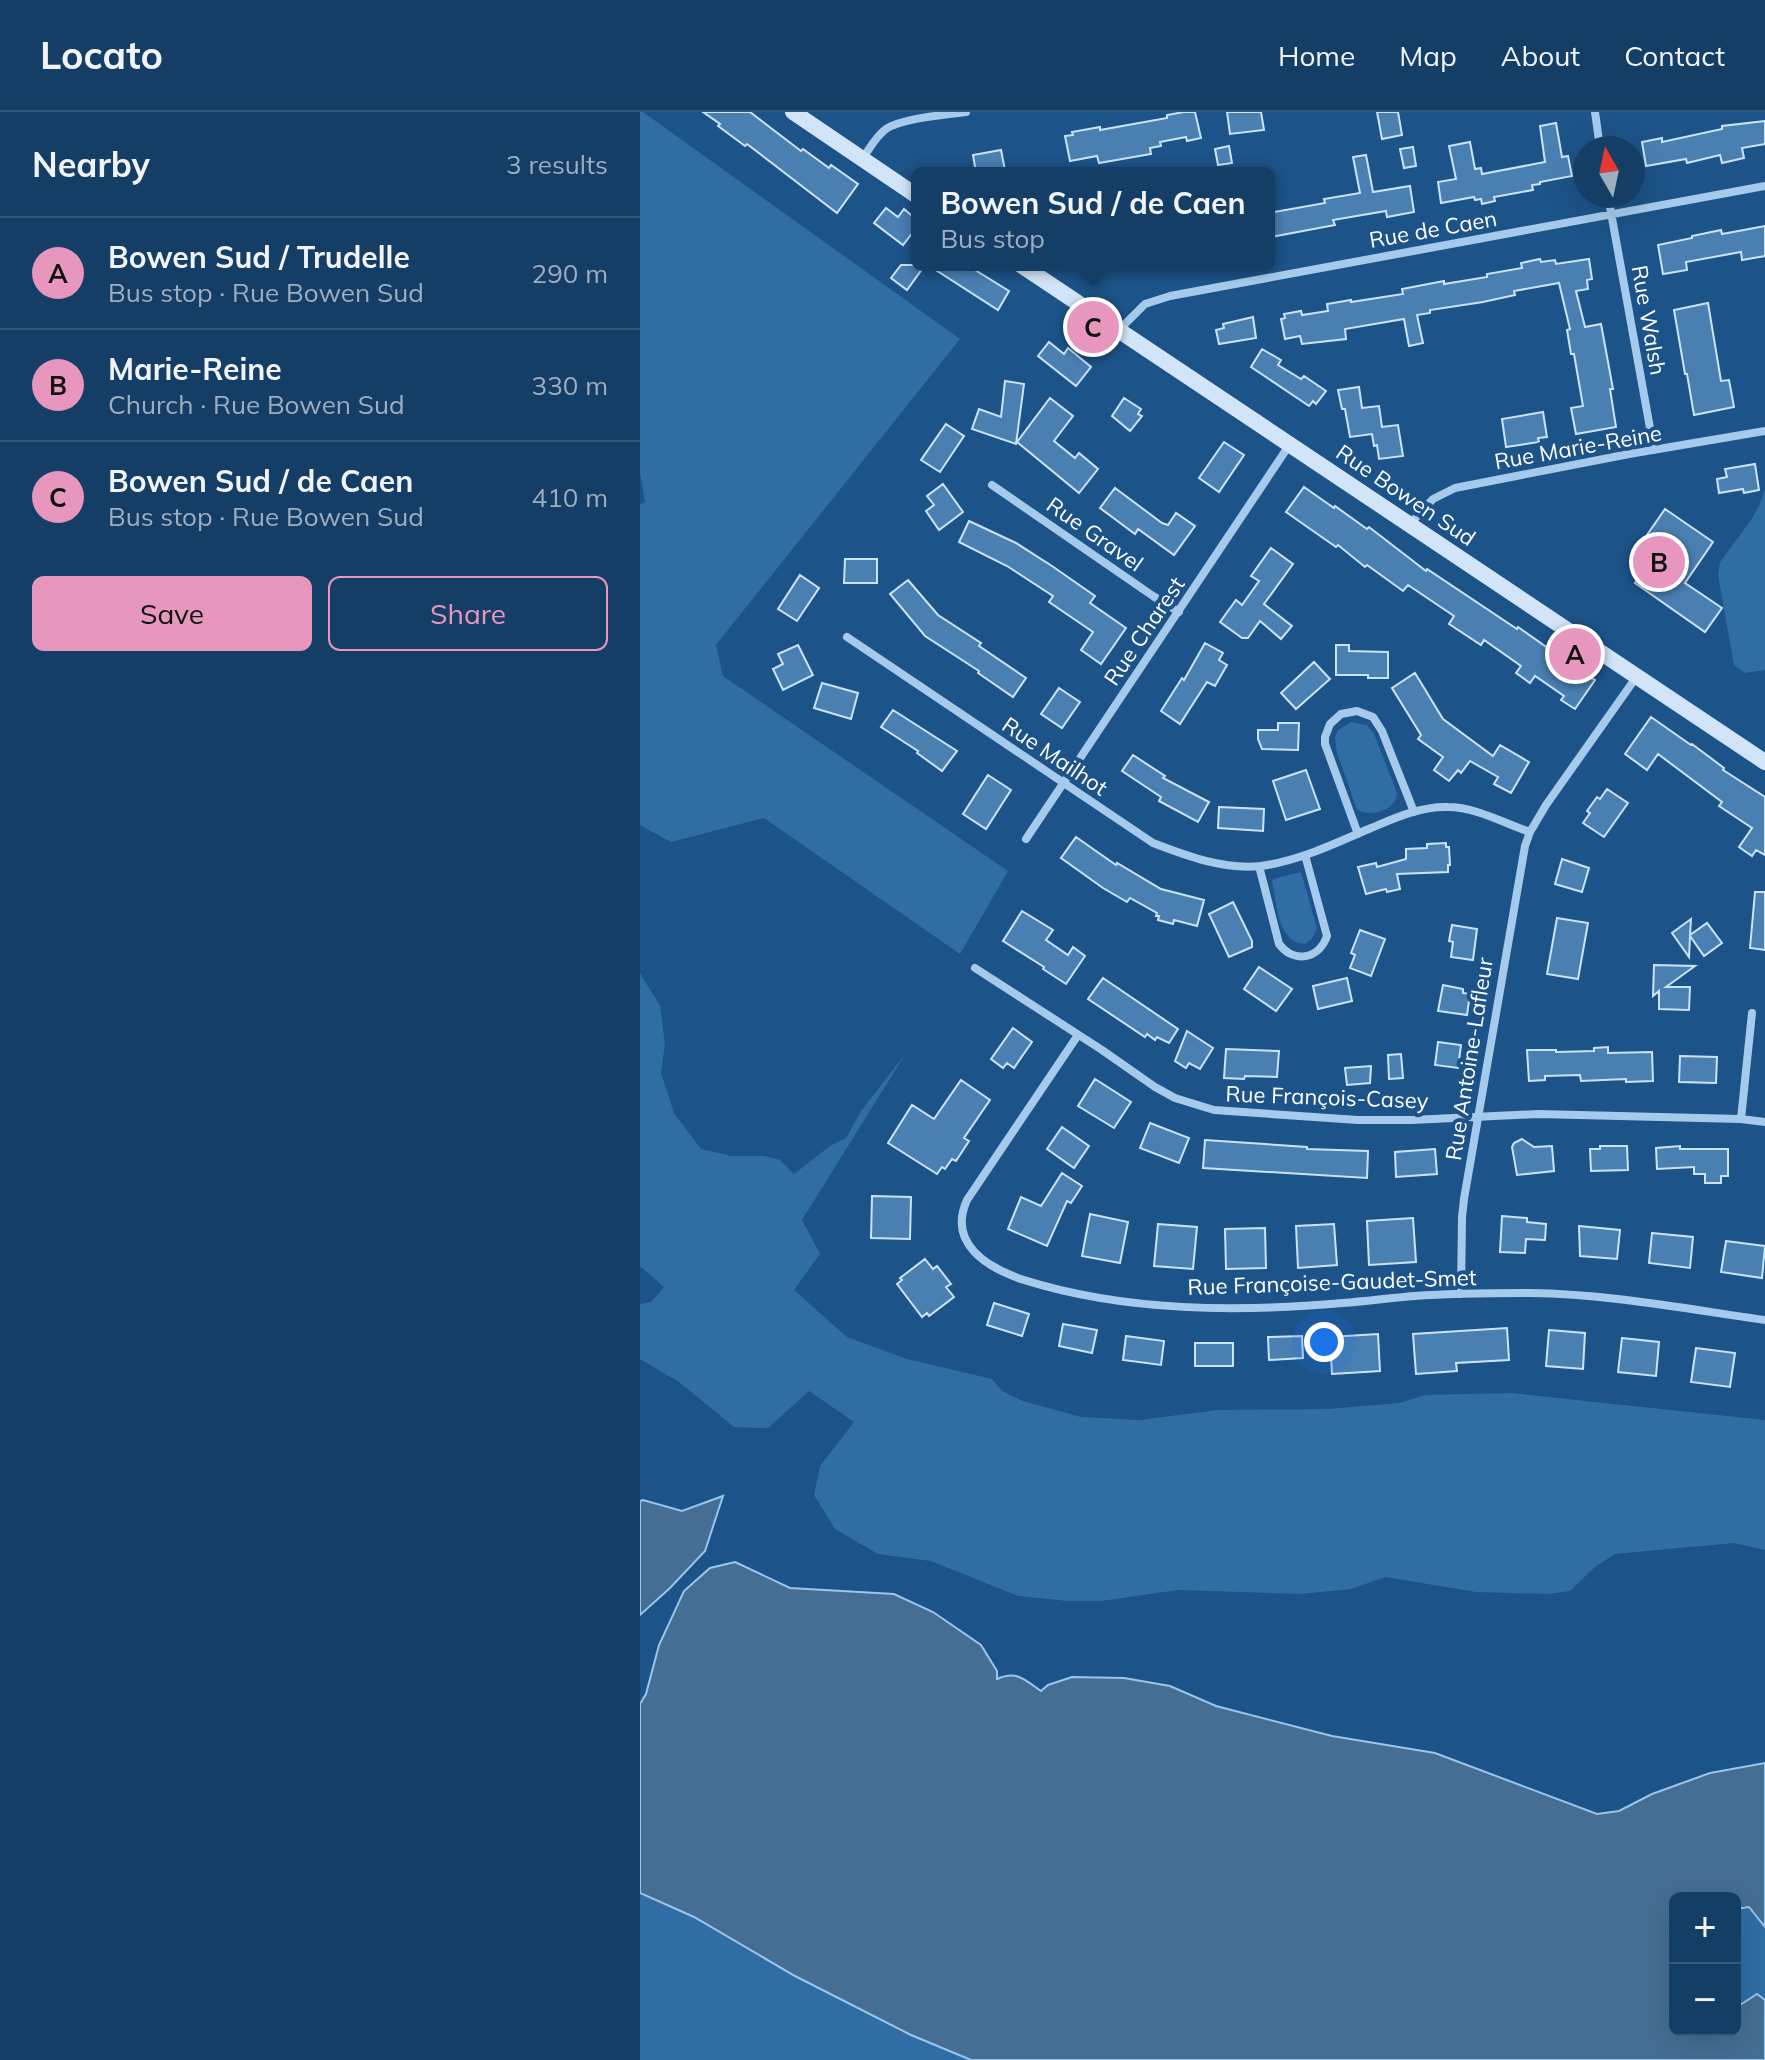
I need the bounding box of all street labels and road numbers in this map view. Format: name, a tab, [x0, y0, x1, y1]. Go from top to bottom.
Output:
street label: Rue de Caen	[1367, 204, 1499, 254]
street label: Rue Walsh	[1626, 263, 1672, 377]
street label: Rue Marie-Reine	[1492, 418, 1664, 476]
street label: Rue Bowen Sud	[1331, 438, 1481, 552]
street label: Rue Gravel	[1041, 491, 1149, 577]
street label: Rue Charest	[1097, 571, 1191, 691]
street label: Rue Mailhot	[997, 710, 1113, 802]
street label: Rue Antoine-Lafleur	[1439, 956, 1499, 1162]
street label: Rue François-Casey	[1225, 1079, 1429, 1115]
street label: Rue Françoise-Gaudet-Smet	[1187, 1263, 1477, 1301]

